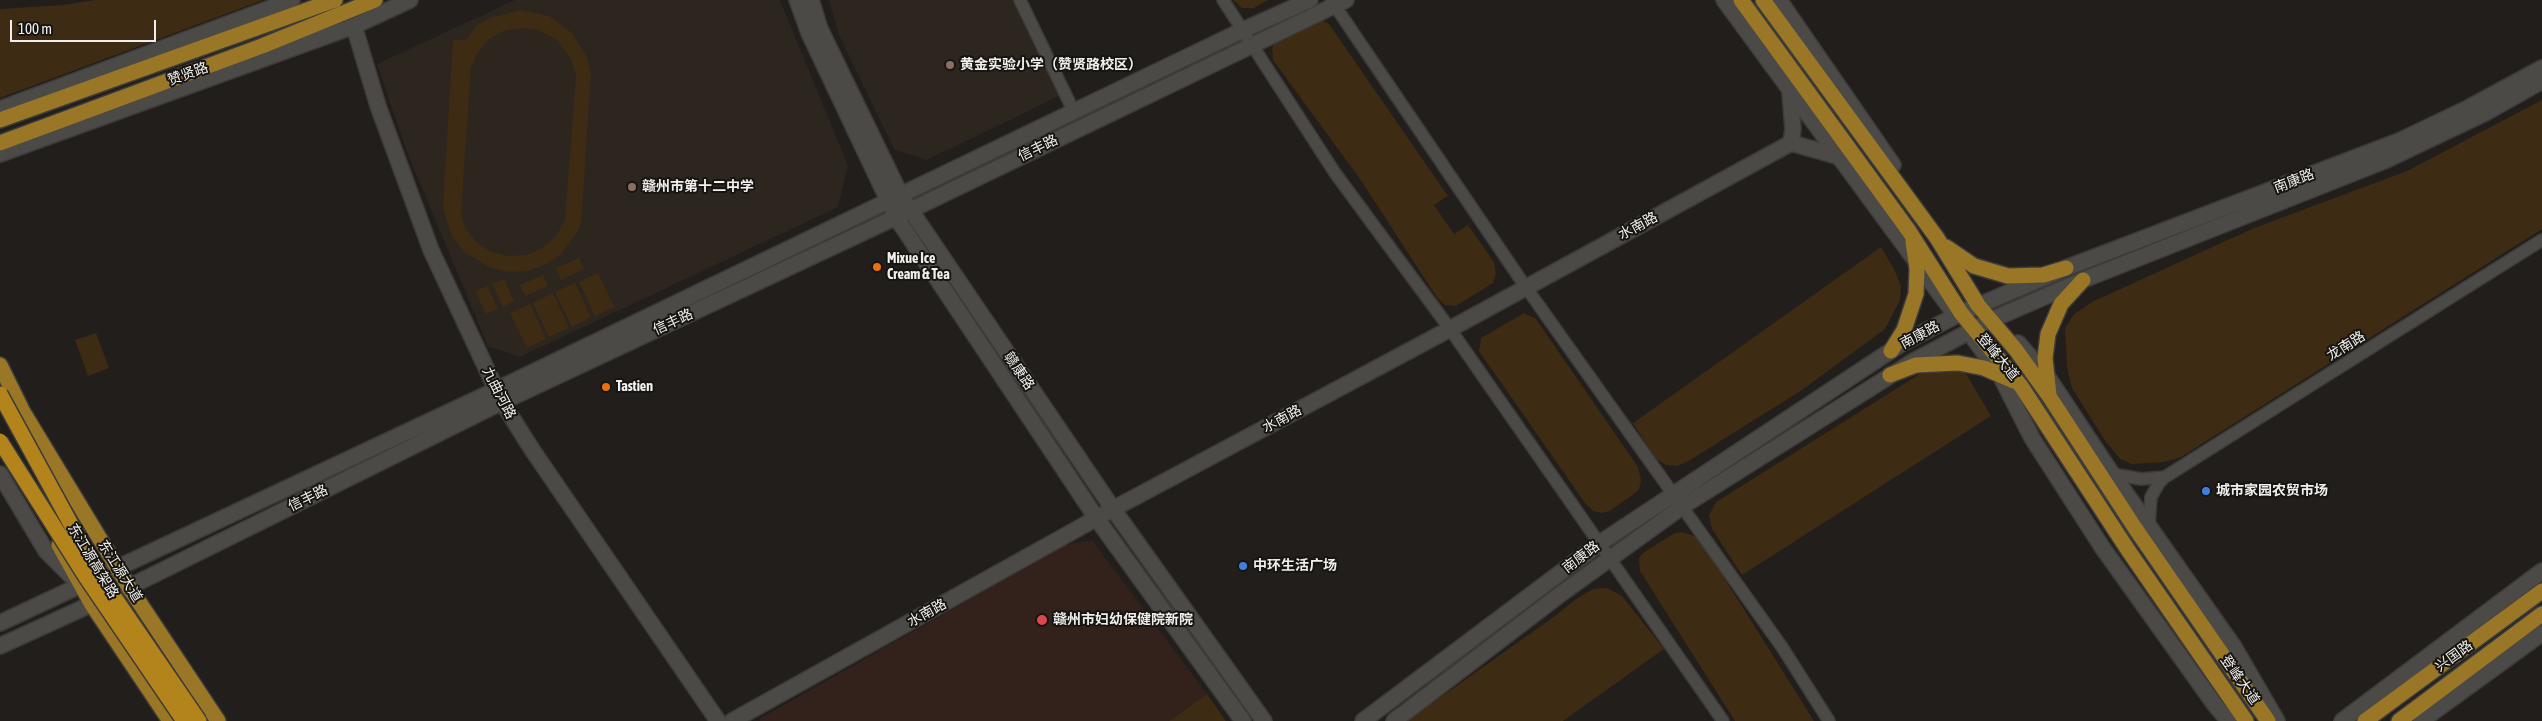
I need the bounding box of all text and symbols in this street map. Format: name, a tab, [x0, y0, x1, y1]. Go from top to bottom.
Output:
scale bar	[12, 10, 159, 42]
text: 100 m	[18, 20, 52, 37]
place label: 黄金实验小学（赞贤路校区）	[960, 57, 1142, 73]
street label: 赞贤路	[165, 59, 211, 89]
marker: 黄金实验小学（赞贤路校区）	[944, 59, 956, 71]
street label: 信丰路	[1015, 131, 1061, 165]
street label: 南康路	[2271, 166, 2317, 196]
place label: 赣州市第十二中学	[642, 179, 754, 195]
marker: 赣州市第十二中学	[626, 181, 638, 193]
street label: 水南路	[1616, 209, 1660, 243]
place label: Mixue Ice Cream & Tea	[887, 251, 950, 284]
marker: Mixue Ice Cream & Tea	[871, 261, 883, 273]
street label: 信丰路	[650, 306, 696, 338]
street label: 南康路	[1898, 318, 1942, 352]
street label: 龙南路	[2324, 328, 2368, 364]
street label: 登峰大道	[1974, 330, 2022, 384]
street label: 赣康路	[1000, 349, 1038, 393]
street label: 九曲河路	[479, 364, 519, 422]
place label: Tastien	[616, 379, 653, 395]
marker: Tastien	[600, 381, 612, 393]
street label: 水南路	[1260, 402, 1304, 436]
street label: 信丰路	[285, 481, 331, 515]
place label: 城市家园农贸市场	[2216, 483, 2328, 499]
marker: 城市家园农贸市场	[2200, 485, 2212, 497]
street label: 东江源高架路	[64, 521, 122, 601]
street label: 东江源大道	[94, 537, 146, 605]
street label: 南康路	[1559, 538, 1603, 576]
place label: 中环生活广场	[1253, 558, 1337, 574]
marker: 中环生活广场	[1237, 560, 1249, 572]
street label: 水南路	[905, 595, 949, 631]
place label: 赣州市妇幼保健院新院	[1053, 612, 1193, 628]
marker: 赣州市妇幼保健院新院	[1035, 613, 1049, 627]
street label: 兴国路	[2432, 637, 2476, 675]
street label: 登峰大道	[2217, 652, 2263, 708]

